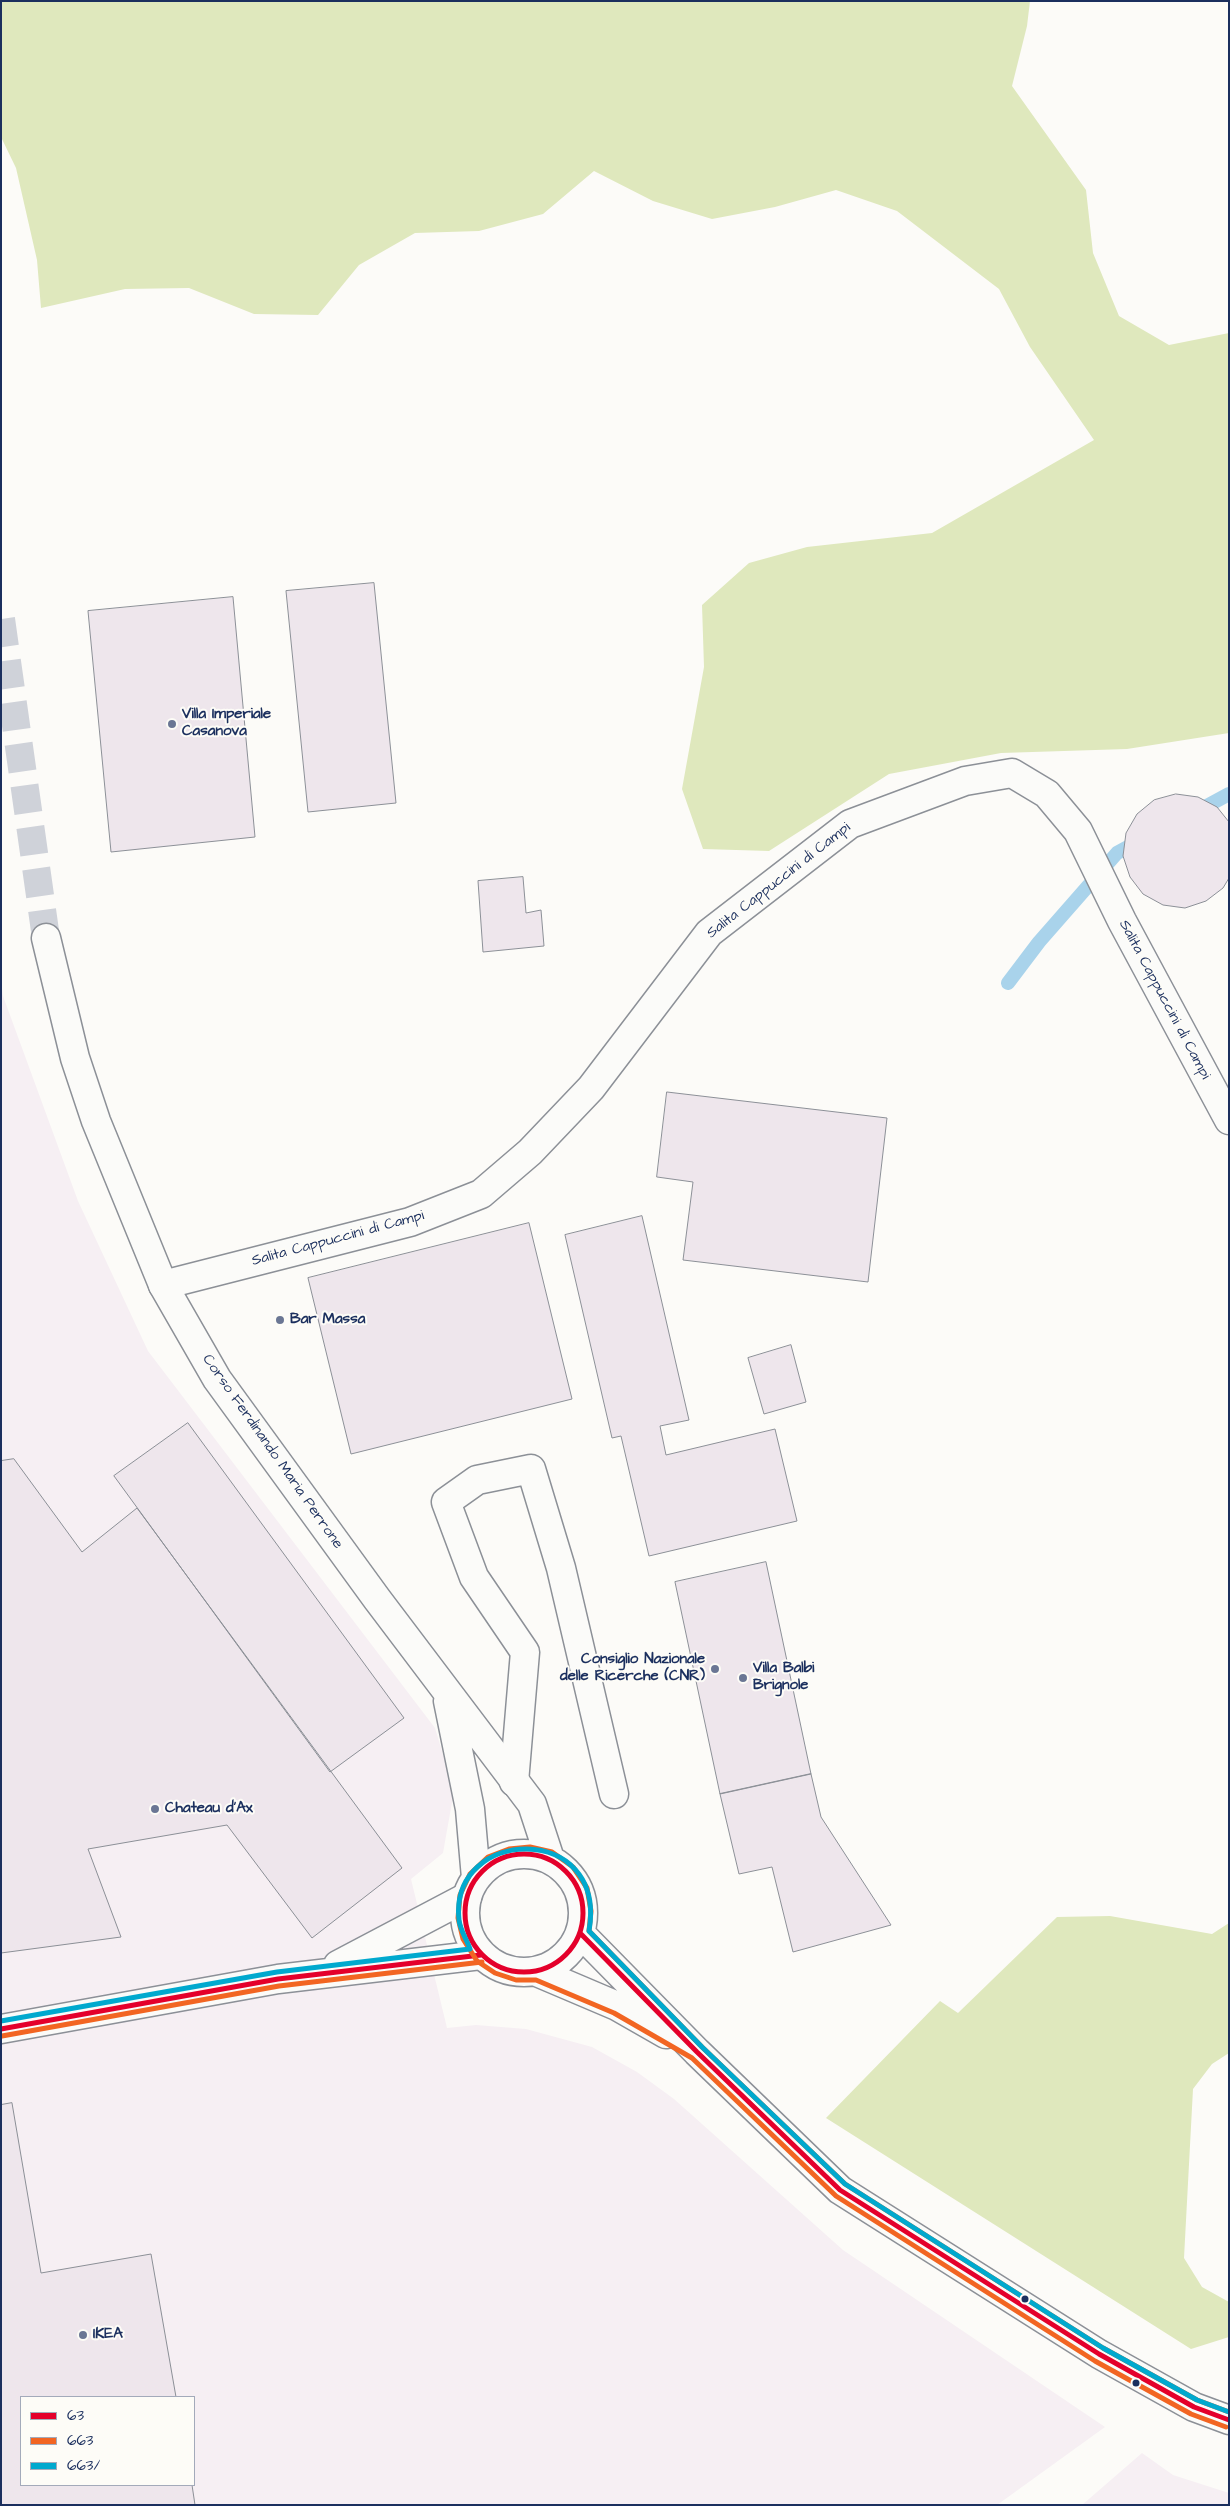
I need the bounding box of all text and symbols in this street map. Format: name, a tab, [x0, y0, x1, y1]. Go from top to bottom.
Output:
place label: Villa Imperiale Casanova	[182, 706, 271, 741]
marker: Villa Imperiale Casanova	[166, 718, 178, 730]
street label: Salita Cappuccini di Campi	[703, 819, 855, 943]
street label: Salita Cappuccini di Campi	[1114, 917, 1214, 1083]
street label: Salita Cappuccini di Campi	[250, 1207, 426, 1271]
place label: Bar Massa	[290, 1311, 365, 1329]
marker: Bar Massa	[274, 1314, 286, 1326]
street label: Corso Ferdinando Maria Perrone	[198, 1351, 346, 1553]
place label: Consiglio Nazionale delle Ricerche (CNR)	[560, 1651, 705, 1686]
place label: Villa Balbi Brignole	[753, 1660, 814, 1695]
marker: Consiglio Nazionale delle Ricerche (CNR)	[709, 1663, 721, 1675]
marker: Villa Balbi Brignole	[737, 1672, 749, 1684]
place label: Chateau d'Ax	[165, 1800, 253, 1818]
marker: Chateau d'Ax	[149, 1803, 161, 1815]
unlabelled marker	[1020, 2294, 1030, 2304]
place label: IKEA	[93, 2326, 123, 2344]
marker: IKEA	[77, 2329, 89, 2341]
unlabelled marker	[1131, 2378, 1141, 2388]
legend	[20, 2396, 195, 2486]
text: 63	[67, 2405, 84, 2426]
text: 663	[67, 2430, 93, 2451]
text: 663/	[67, 2455, 100, 2476]

